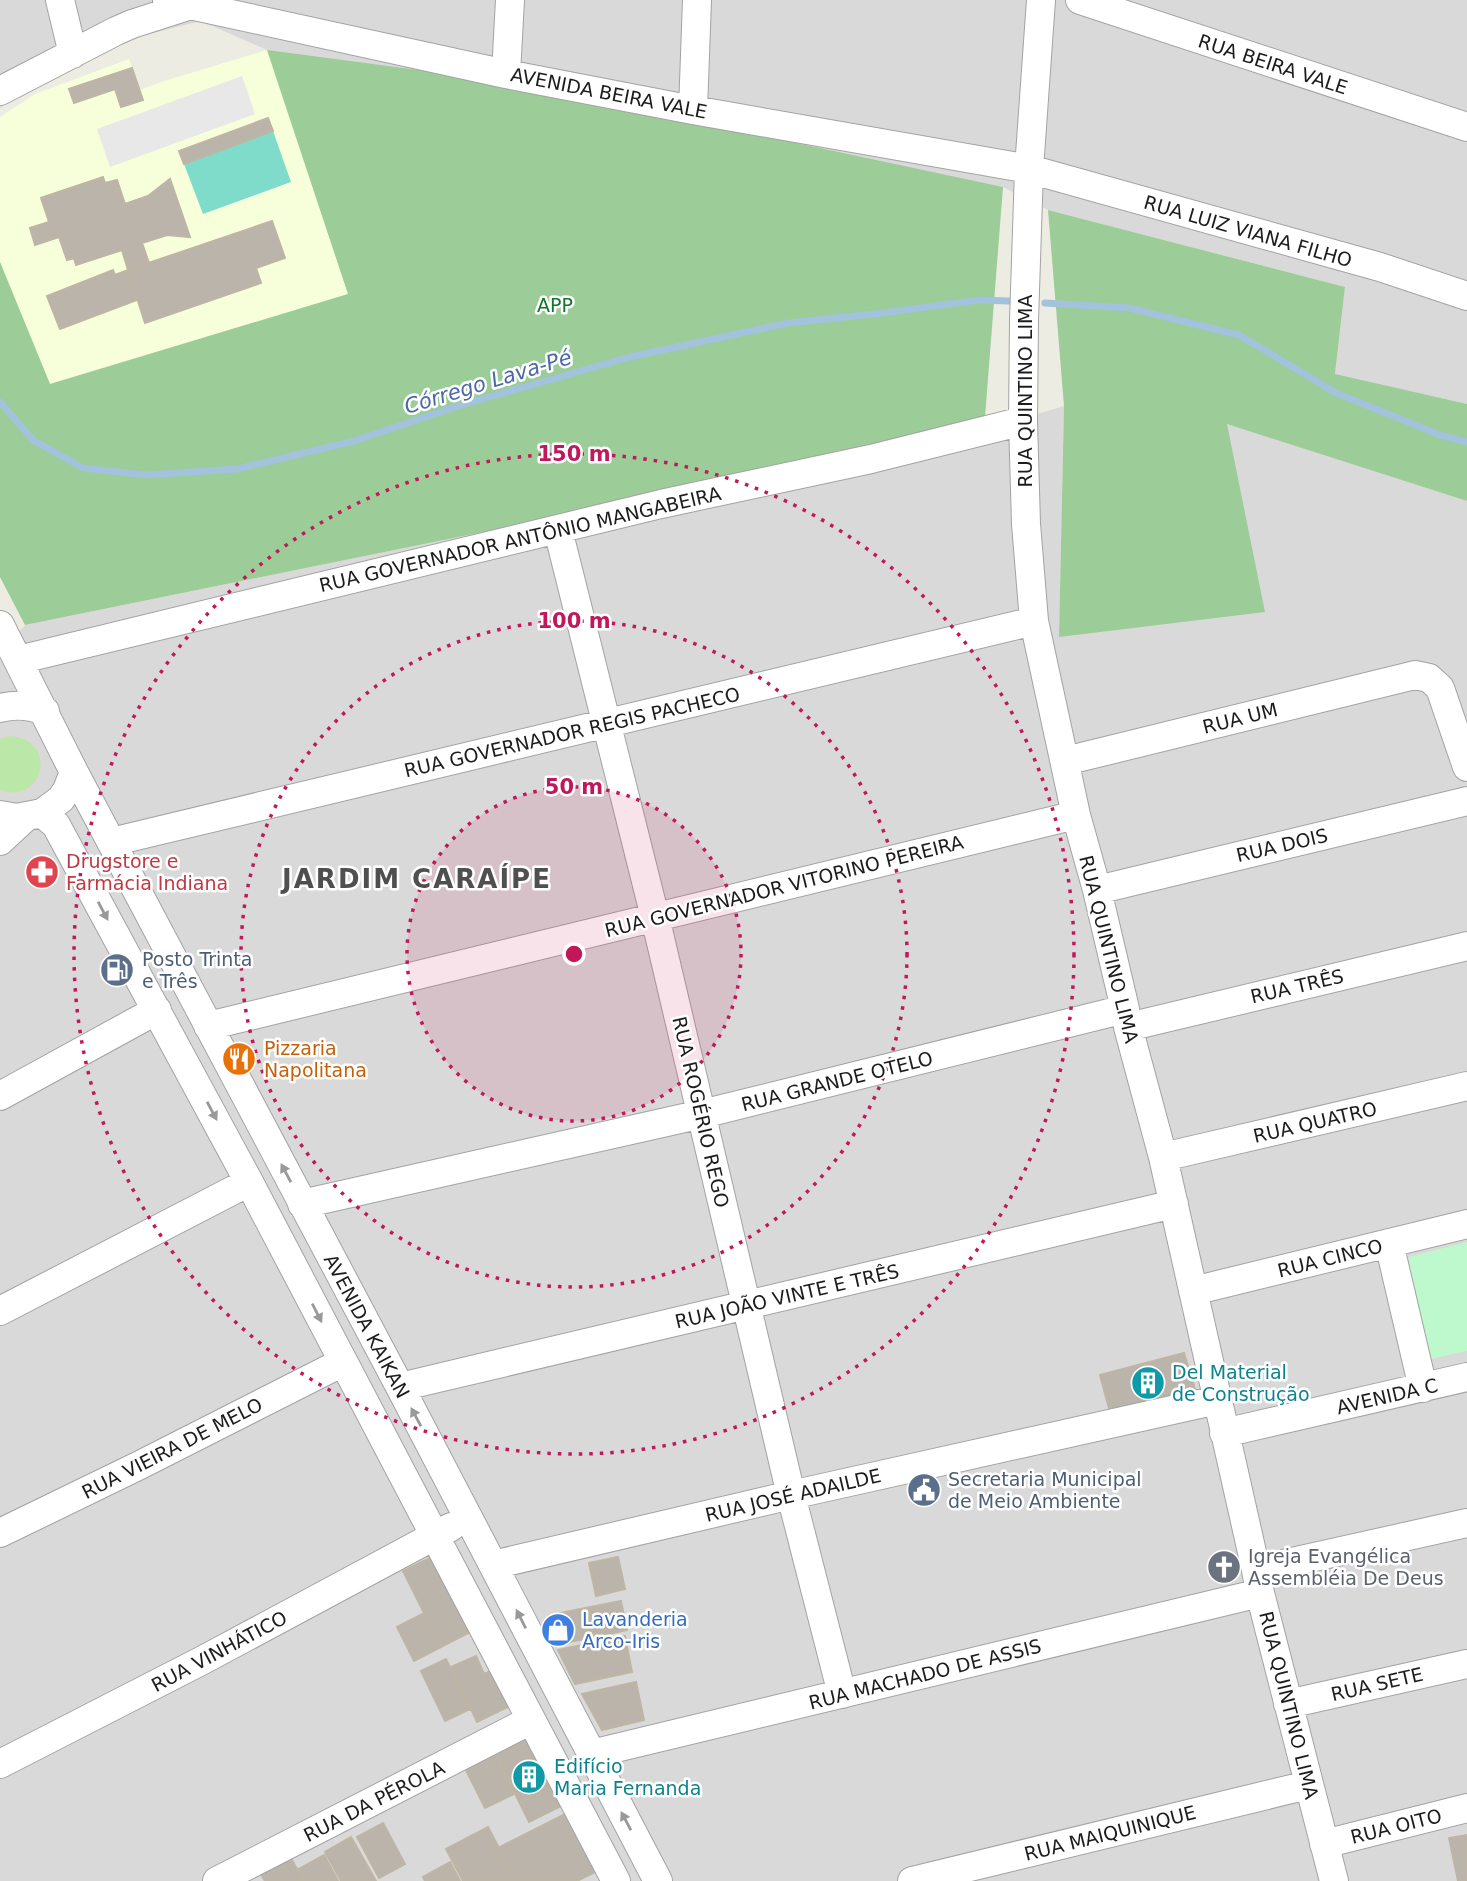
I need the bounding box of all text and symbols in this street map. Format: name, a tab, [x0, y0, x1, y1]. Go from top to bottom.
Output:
street label: RUA BEIRA VALE	[1196, 29, 1350, 99]
street label: AVENIDA BEIRA VALE	[509, 63, 709, 123]
street label: RUA LUIZ VIANA FILHO	[1141, 191, 1355, 271]
park label: APP	[537, 294, 573, 316]
street label: RUA QUINTINO LIMA	[1014, 295, 1036, 487]
water label: Córrego Lava-Pé	[401, 345, 575, 419]
text: 150 m	[537, 442, 611, 466]
street label: RUA GOVERNADOR ANTÔNIO MANGABEIRA	[317, 481, 723, 596]
text: 100 m	[537, 609, 611, 633]
street label: RUA GOVERNADOR REGIS PACHECO	[402, 683, 742, 781]
street label: RUA UM	[1200, 698, 1280, 738]
text: 50 m	[545, 775, 603, 799]
street label: RUA DOIS	[1234, 824, 1330, 866]
street label: RUA GOVERNADOR VITORINO PEREIRA	[603, 831, 965, 941]
place label: Drugstore e Farmácia Indiana	[66, 850, 228, 894]
pharmacy icon: Drugstore e Farmácia Indiana	[23, 853, 61, 891]
street label: RUA QUINTINO LIMA	[1075, 853, 1143, 1045]
district label: JARDIM CARAÍPE	[280, 863, 552, 894]
one-way arrow	[97, 902, 109, 921]
centre of rings	[562, 942, 586, 966]
place label: Posto Trinta e Três	[142, 948, 252, 992]
fuel station icon: Posto Trinta e Três	[98, 951, 136, 989]
street label: RUA TRÊS	[1248, 965, 1346, 1007]
street label: RUA ROGÉRIO REGO	[668, 1014, 734, 1210]
place label: Pizzaria Napolitana	[264, 1037, 367, 1081]
restaurant icon: Pizzaria Napolitana	[220, 1040, 258, 1078]
street label: RUA GRANDE OTELO	[739, 1047, 935, 1115]
street label: RUA QUATRO	[1251, 1097, 1379, 1147]
one-way arrow	[205, 1102, 217, 1122]
one-way arrow	[280, 1163, 291, 1183]
street label: RUA CINCO	[1275, 1234, 1385, 1282]
street label: AVENIDA KAIKAN	[320, 1250, 414, 1402]
street label: RUA JOÃO VINTE E TRÊS	[673, 1259, 901, 1333]
one-way arrow	[312, 1303, 323, 1323]
place label: Del Material de Construção	[1172, 1361, 1310, 1405]
building icon: Del Material de Construção	[1129, 1364, 1167, 1402]
street label: AVENIDA C	[1334, 1374, 1440, 1418]
street label: RUA VIEIRA DE MELO	[78, 1393, 266, 1503]
one-way arrow	[410, 1407, 422, 1427]
street label: RUA JOSÉ ADAILDE	[703, 1464, 883, 1526]
place label: Secretaria Municipal de Meio Ambiente	[948, 1468, 1142, 1512]
public building icon: Secretaria Municipal de Meio Ambiente	[905, 1471, 943, 1509]
place label: Igreja Evangélica Assembléia De Deus	[1248, 1545, 1444, 1589]
church icon: Igreja Evangélica Assembléia De Deus	[1205, 1548, 1243, 1586]
street label: RUA VINHÁTICO	[148, 1606, 290, 1696]
place label: Lavanderia Arco-Iris	[582, 1608, 688, 1652]
one-way arrow	[515, 1609, 526, 1629]
street label: RUA QUINTINO LIMA	[1255, 1609, 1323, 1801]
shop icon: Lavanderia Arco-Iris	[539, 1611, 577, 1649]
street label: RUA MACHADO DE ASSIS	[806, 1634, 1044, 1714]
street label: RUA SETE	[1329, 1663, 1425, 1705]
place label: Edifício Maria Fernanda	[554, 1755, 701, 1799]
street label: RUA DA PÉROLA	[300, 1756, 448, 1846]
building icon: Edifício Maria Fernanda	[510, 1758, 548, 1796]
street label: RUA MAIQUINIQUE	[1022, 1801, 1198, 1865]
street label: RUA OITO	[1348, 1804, 1444, 1848]
one-way arrow	[620, 1811, 632, 1831]

